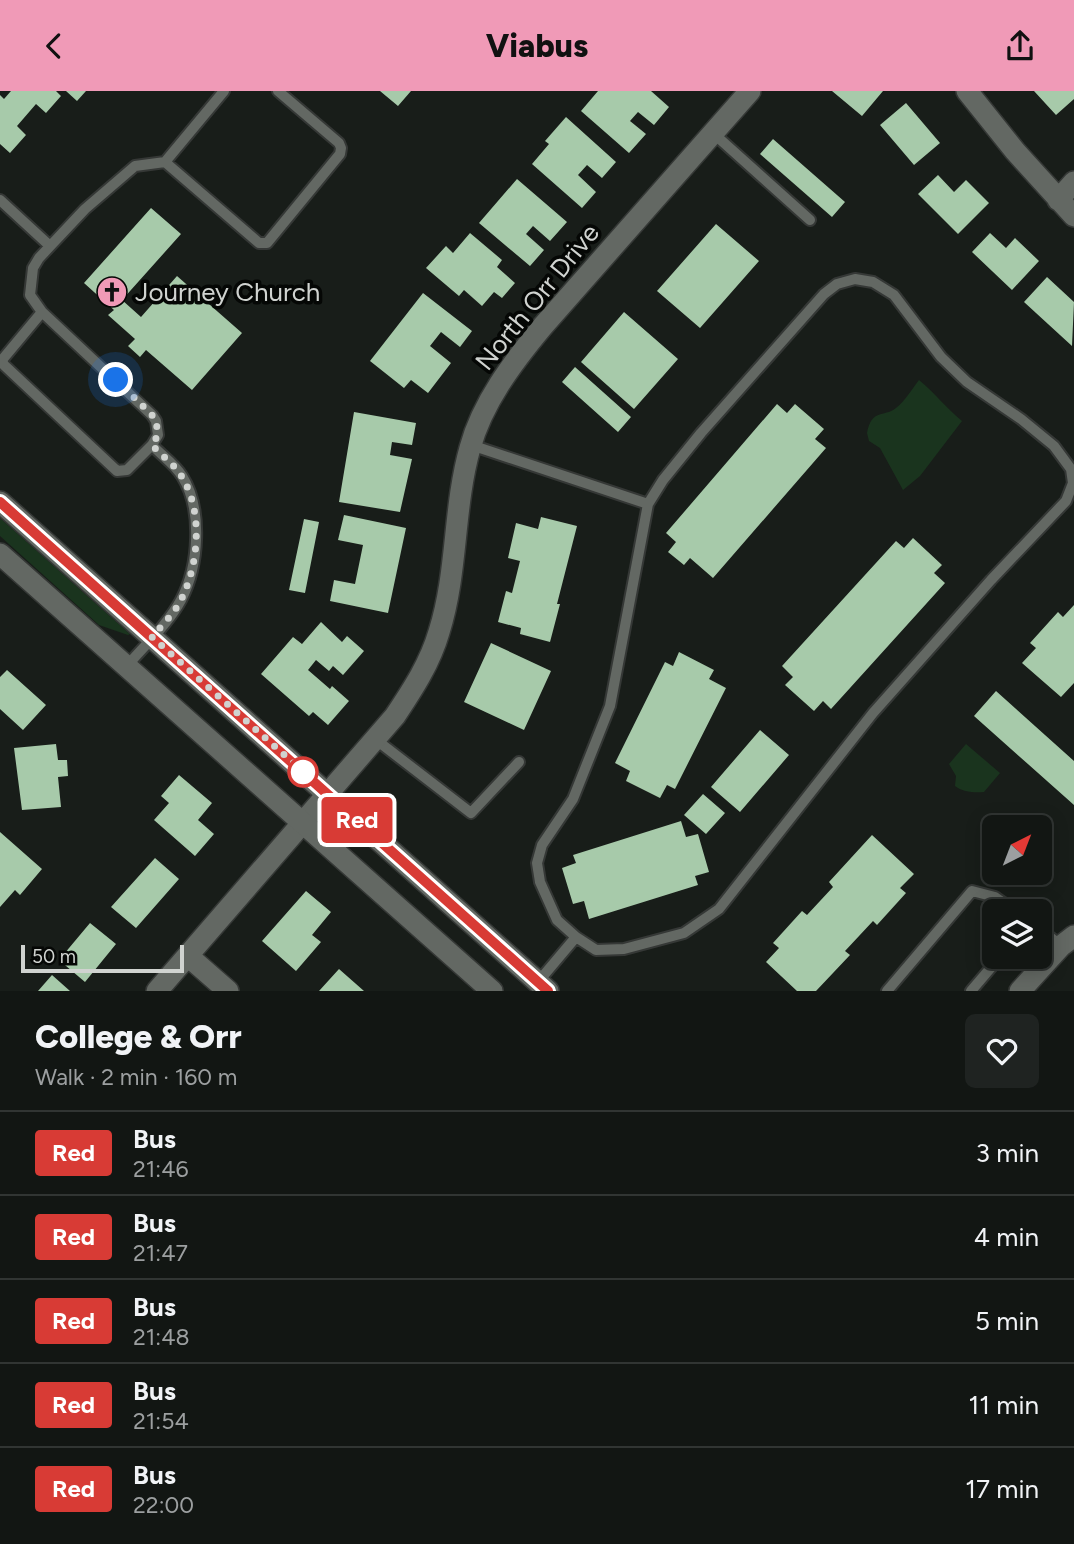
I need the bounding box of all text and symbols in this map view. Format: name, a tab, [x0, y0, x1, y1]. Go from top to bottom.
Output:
icon: back	[35, 27, 73, 65]
text: Viabus	[486, 27, 588, 65]
icon: share	[1001, 27, 1039, 65]
street label: North Orr Drive	[468, 217, 606, 377]
church icon: Journey Church	[95, 275, 129, 309]
place label: Journey Church	[135, 276, 320, 308]
your location	[98, 362, 133, 397]
unlabelled marker	[288, 757, 318, 787]
line badge: Red	[317, 797, 397, 843]
text: Red	[335, 805, 379, 834]
north arrow	[982, 815, 1052, 885]
map controls	[982, 815, 1052, 969]
button: layers	[982, 899, 1052, 969]
scale bar	[21, 942, 184, 974]
text: 50 m	[32, 945, 76, 968]
button: heart	[965, 1014, 1039, 1088]
text: College & Orr	[35, 1017, 242, 1056]
text: Walk · 2 min · 160 m	[35, 1063, 237, 1091]
text: Bus	[133, 1123, 176, 1155]
text: 3 min	[976, 1137, 1039, 1169]
text: Red	[52, 1138, 95, 1167]
text: 21:46	[133, 1155, 188, 1183]
text: Bus	[133, 1207, 176, 1239]
text: 4 min	[974, 1221, 1039, 1253]
text: Red	[52, 1222, 95, 1251]
text: 21:47	[133, 1239, 188, 1267]
text: Bus	[133, 1291, 176, 1323]
text: 5 min	[975, 1305, 1039, 1337]
text: Red	[52, 1306, 95, 1335]
text: 21:48	[133, 1323, 190, 1351]
text: Bus	[133, 1375, 176, 1407]
text: 11 min	[968, 1389, 1039, 1421]
text: Red	[52, 1390, 95, 1419]
text: 21:54	[133, 1407, 189, 1435]
text: Bus	[133, 1459, 176, 1491]
text: 17 min	[965, 1473, 1039, 1505]
text: Red	[52, 1474, 95, 1503]
text: 22:00	[133, 1491, 194, 1519]

